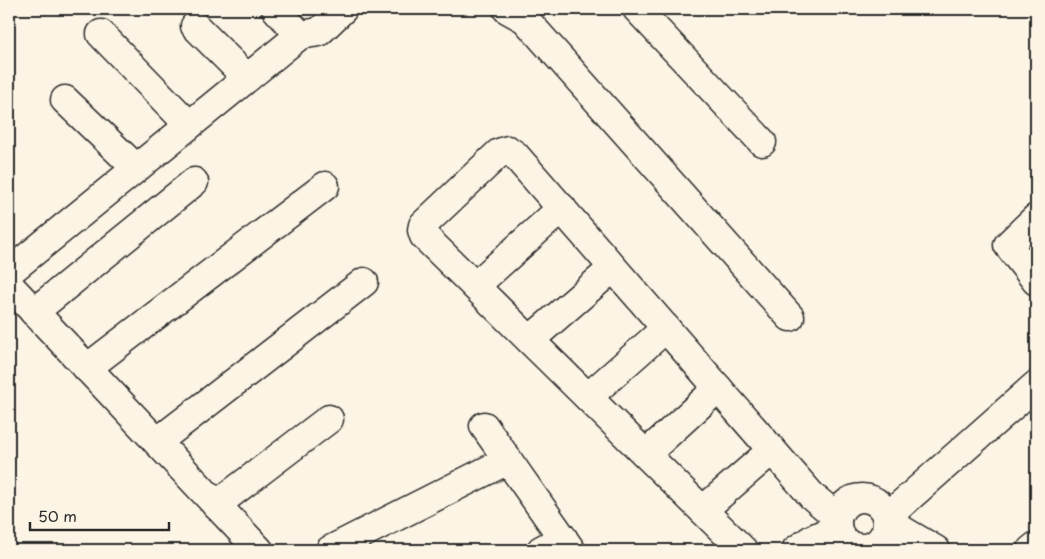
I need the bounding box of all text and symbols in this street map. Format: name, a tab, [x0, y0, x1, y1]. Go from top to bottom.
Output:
scale bar	[30, 499, 169, 531]
text: 50 m	[38, 504, 77, 527]

